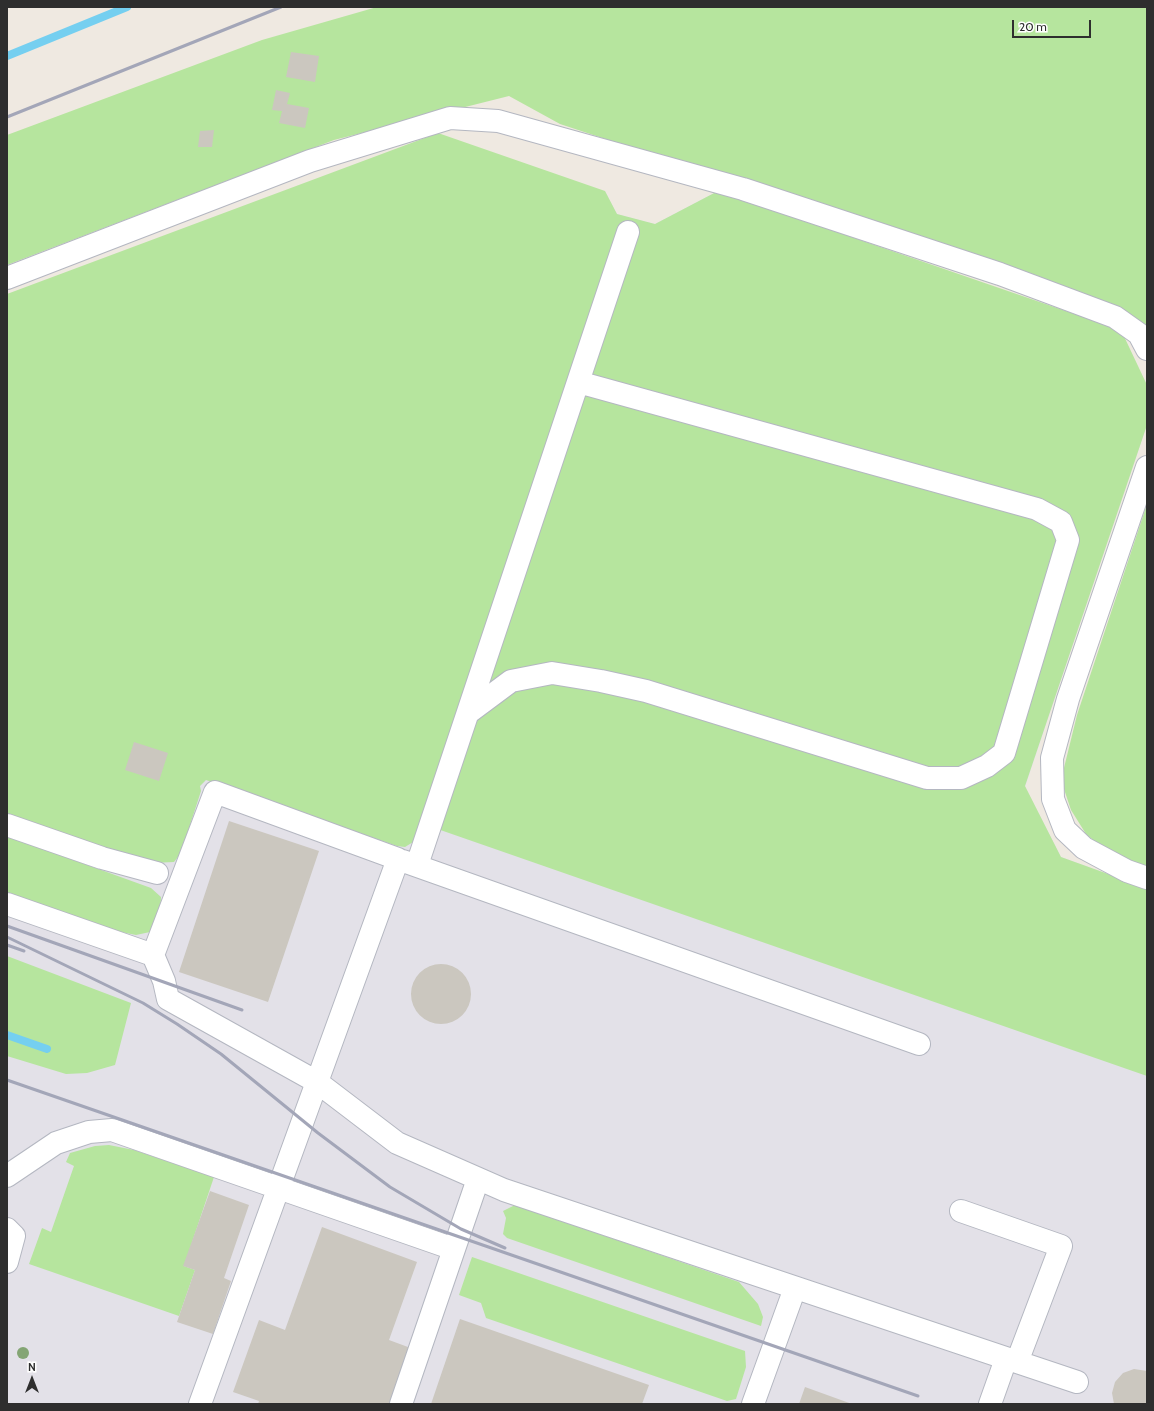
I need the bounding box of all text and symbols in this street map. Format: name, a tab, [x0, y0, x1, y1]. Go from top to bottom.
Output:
scale bar	[1014, 12, 1093, 38]
text: 20 m	[1019, 19, 1047, 34]
north arrow	[12, 1359, 52, 1399]
text: N	[28, 1360, 36, 1374]

